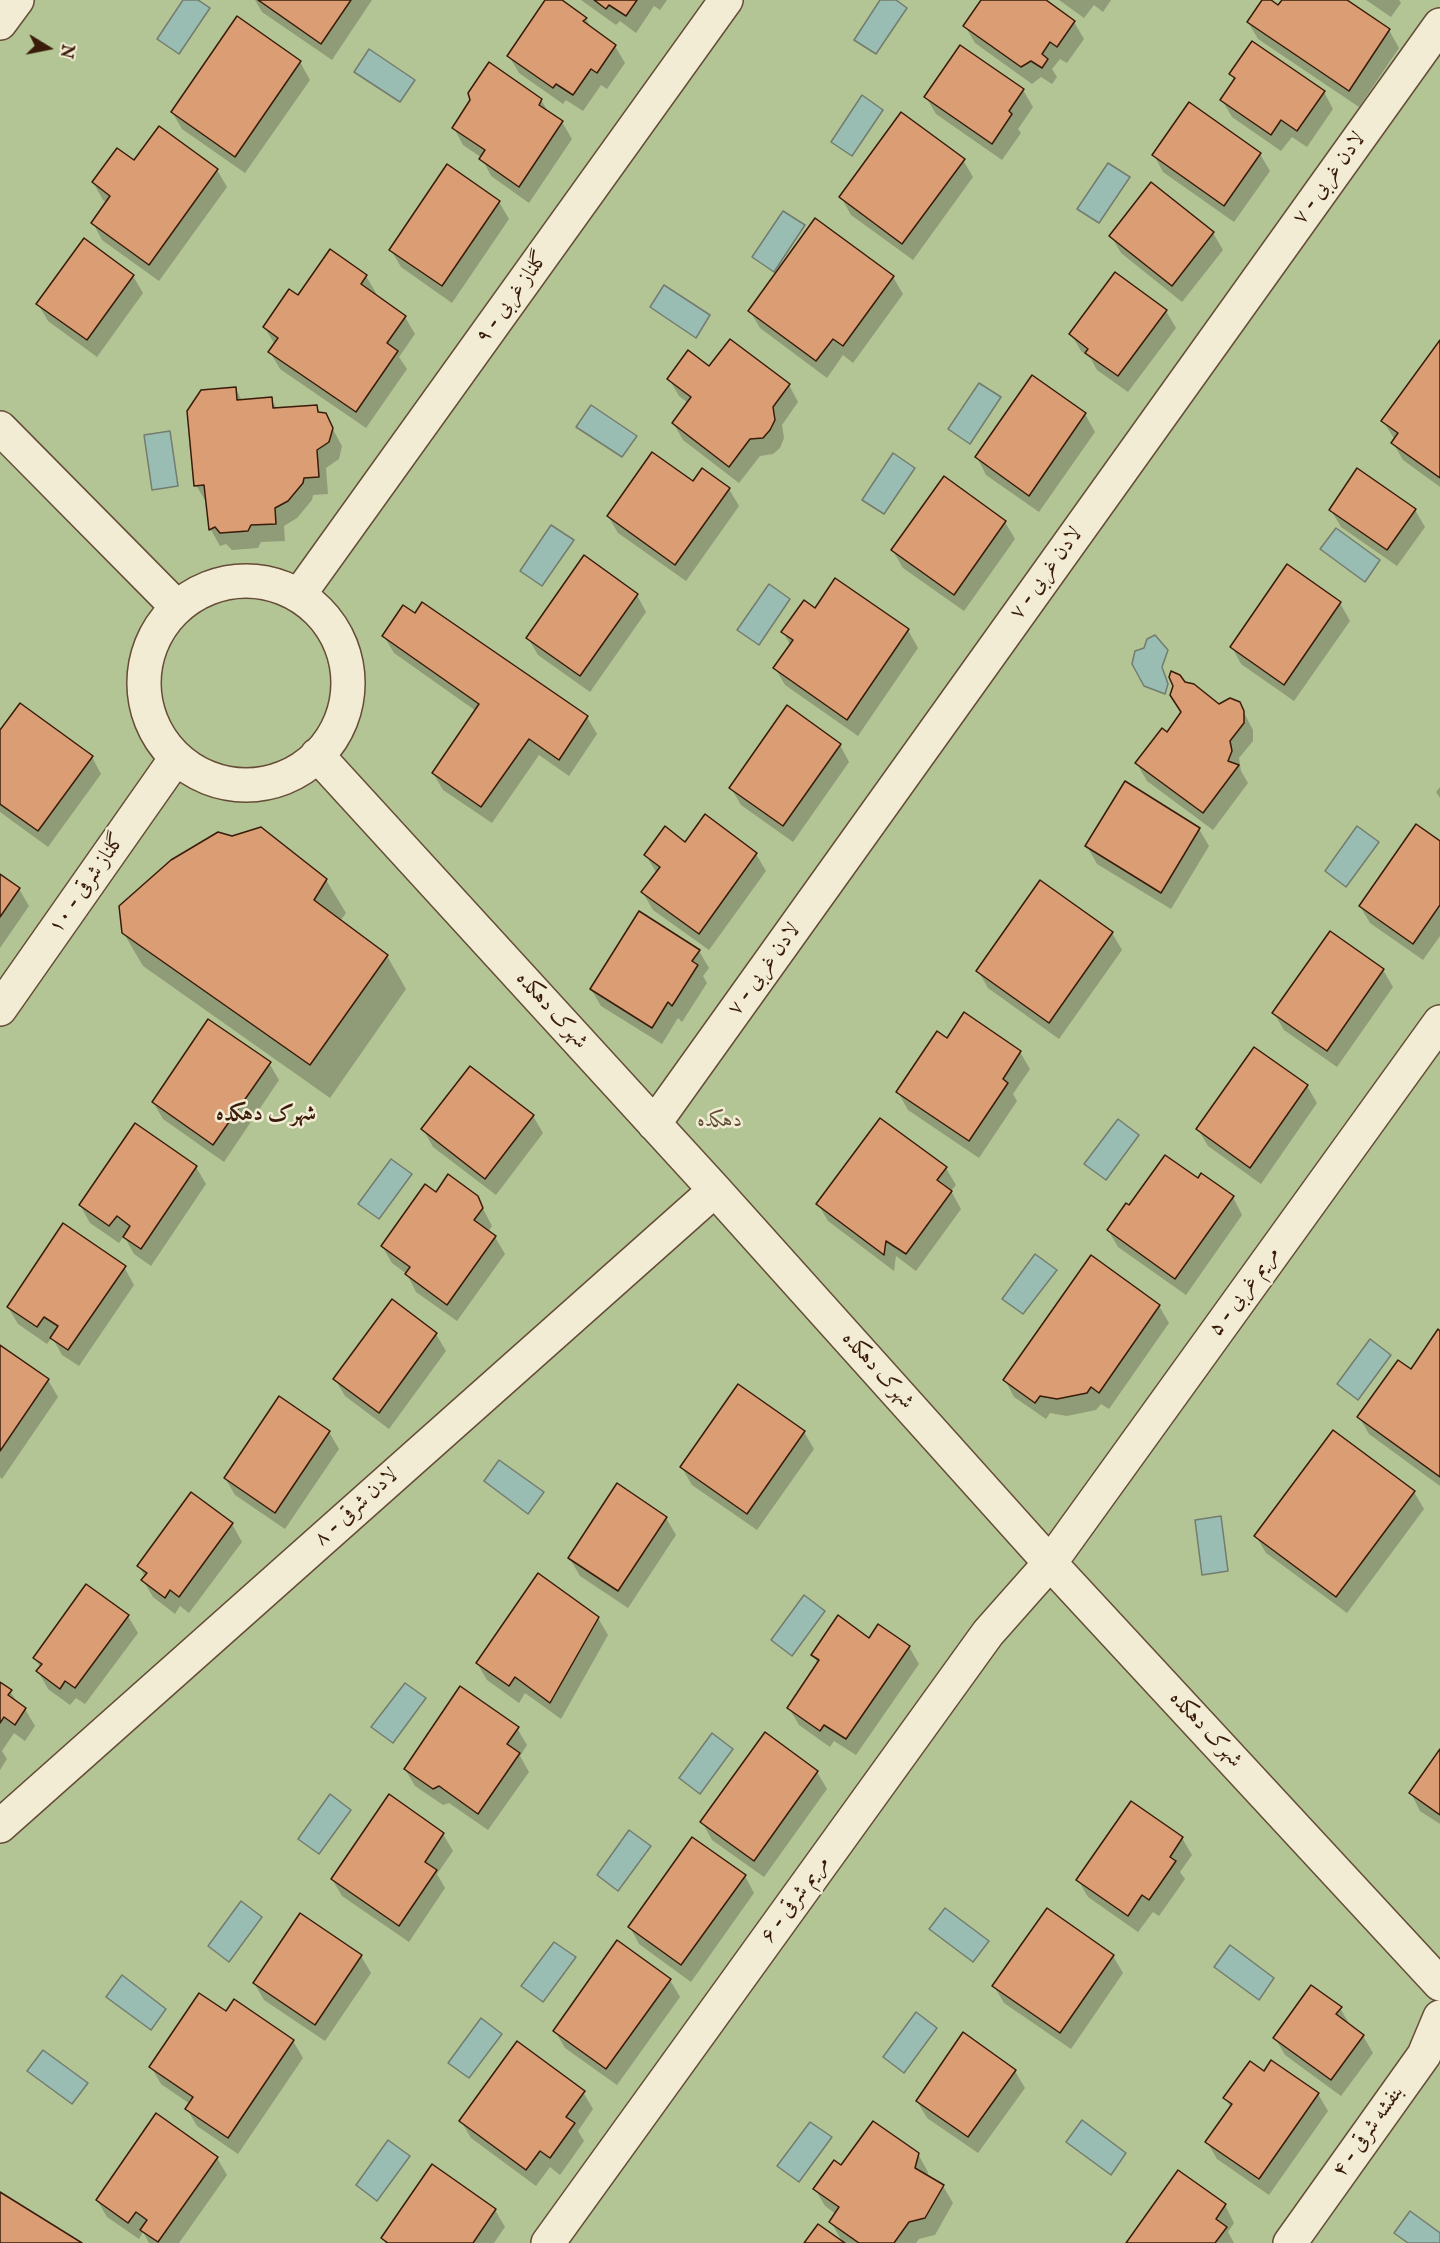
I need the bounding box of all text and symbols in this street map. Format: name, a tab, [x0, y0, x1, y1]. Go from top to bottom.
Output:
north arrow	[18, 18, 78, 78]
text: N	[55, 43, 77, 60]
street label: لادن غربی - ۷	[1288, 128, 1372, 230]
street label: گلناز غربی - ۹	[471, 247, 555, 349]
street label: لادن غربی - ۷	[1005, 523, 1089, 625]
street label: گلناز شرقی - ۱۰	[44, 829, 132, 939]
street label: لادن غربی - ۷	[723, 919, 807, 1021]
street label: شهرک دهکده	[510, 967, 592, 1055]
district label: شهرک دهکده	[216, 1102, 316, 1128]
park label: دهکده	[698, 1109, 742, 1135]
street label: مریم غربی - ۵	[1204, 1242, 1286, 1342]
street label: شهرک دهکده	[836, 1327, 918, 1415]
street label: لادن شرقی - ۸	[310, 1464, 404, 1552]
street label: شهرک دهکده	[1163, 1686, 1247, 1774]
street label: مریم شرقی - ۶	[756, 1852, 836, 1948]
street label: بنفشه شرقی - ۴	[1328, 2081, 1410, 2183]

